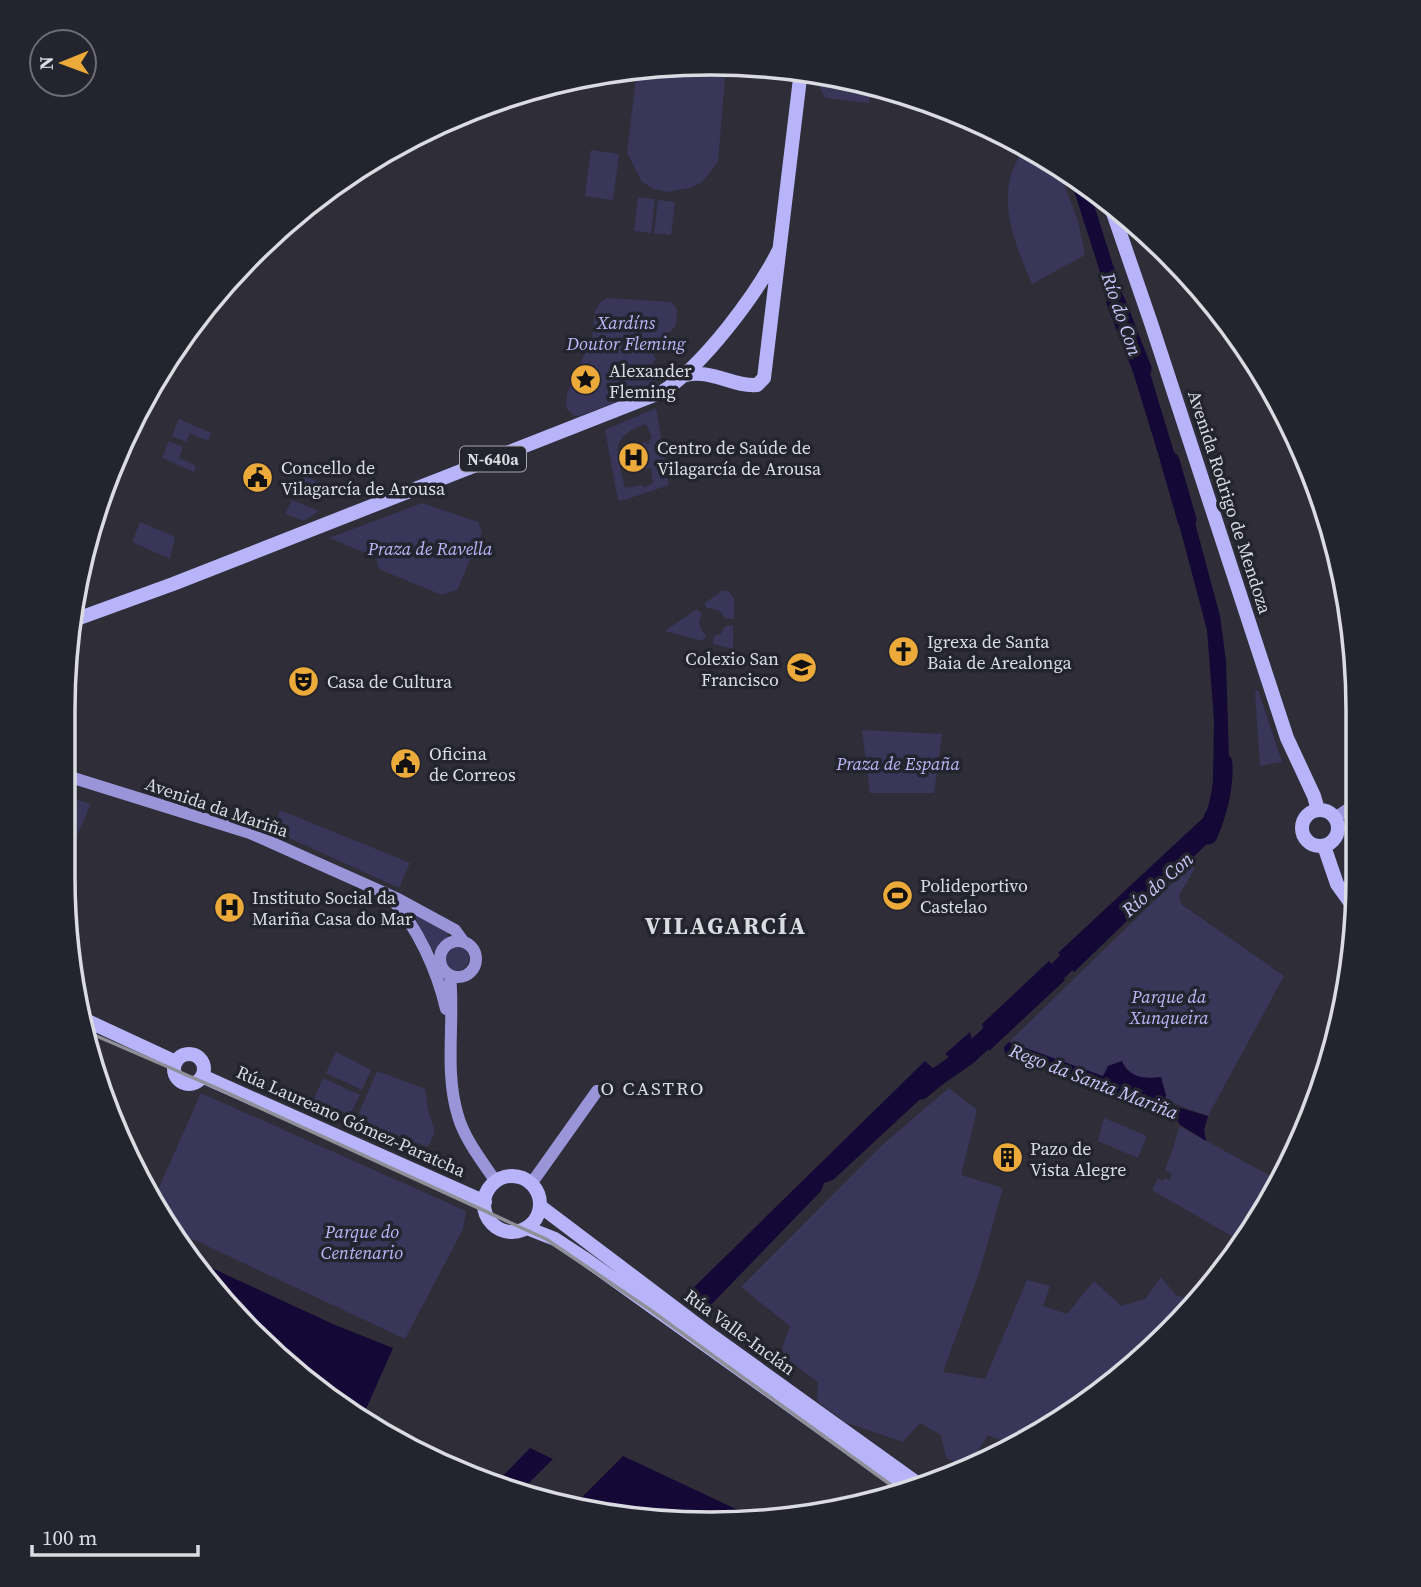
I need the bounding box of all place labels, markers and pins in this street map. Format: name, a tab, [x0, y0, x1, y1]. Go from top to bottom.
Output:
place label: Alexander Fleming	[609, 358, 692, 404]
place icon: Alexander Fleming	[569, 363, 603, 397]
place label: Centro de Saúde de Vilagarcía de Arousa	[657, 435, 822, 481]
hospital icon: Centro de Saúde de Vilagarcía de Arousa	[617, 440, 651, 474]
place label: Concello de Vilagarcía de Arousa	[281, 455, 446, 501]
public building icon: Concello de Vilagarcía de Arousa	[241, 460, 275, 494]
place label: Igrexa de Santa Baia de Arealonga	[927, 629, 1072, 675]
church icon: Igrexa de Santa Baia de Arealonga	[887, 634, 921, 668]
place label: Colexio San Francisco	[685, 646, 779, 692]
school or university icon: Colexio San Francisco	[785, 651, 819, 685]
theatre icon: Casa de Cultura	[287, 664, 321, 698]
place label: Casa de Cultura	[327, 669, 453, 694]
place label: Oficina de Correos	[429, 741, 516, 787]
public building icon: Oficina de Correos	[389, 746, 423, 780]
place label: Polideportivo Castelao	[920, 873, 1028, 919]
sports icon: Polideportivo Castelao	[880, 878, 914, 912]
place label: Instituto Social da Mariña Casa do Mar	[252, 885, 413, 931]
hospital icon: Instituto Social da Mariña Casa do Mar	[212, 890, 246, 924]
place label: Pazo de Vista Alegre	[1030, 1136, 1126, 1182]
building icon: Pazo de Vista Alegre	[990, 1141, 1024, 1175]

